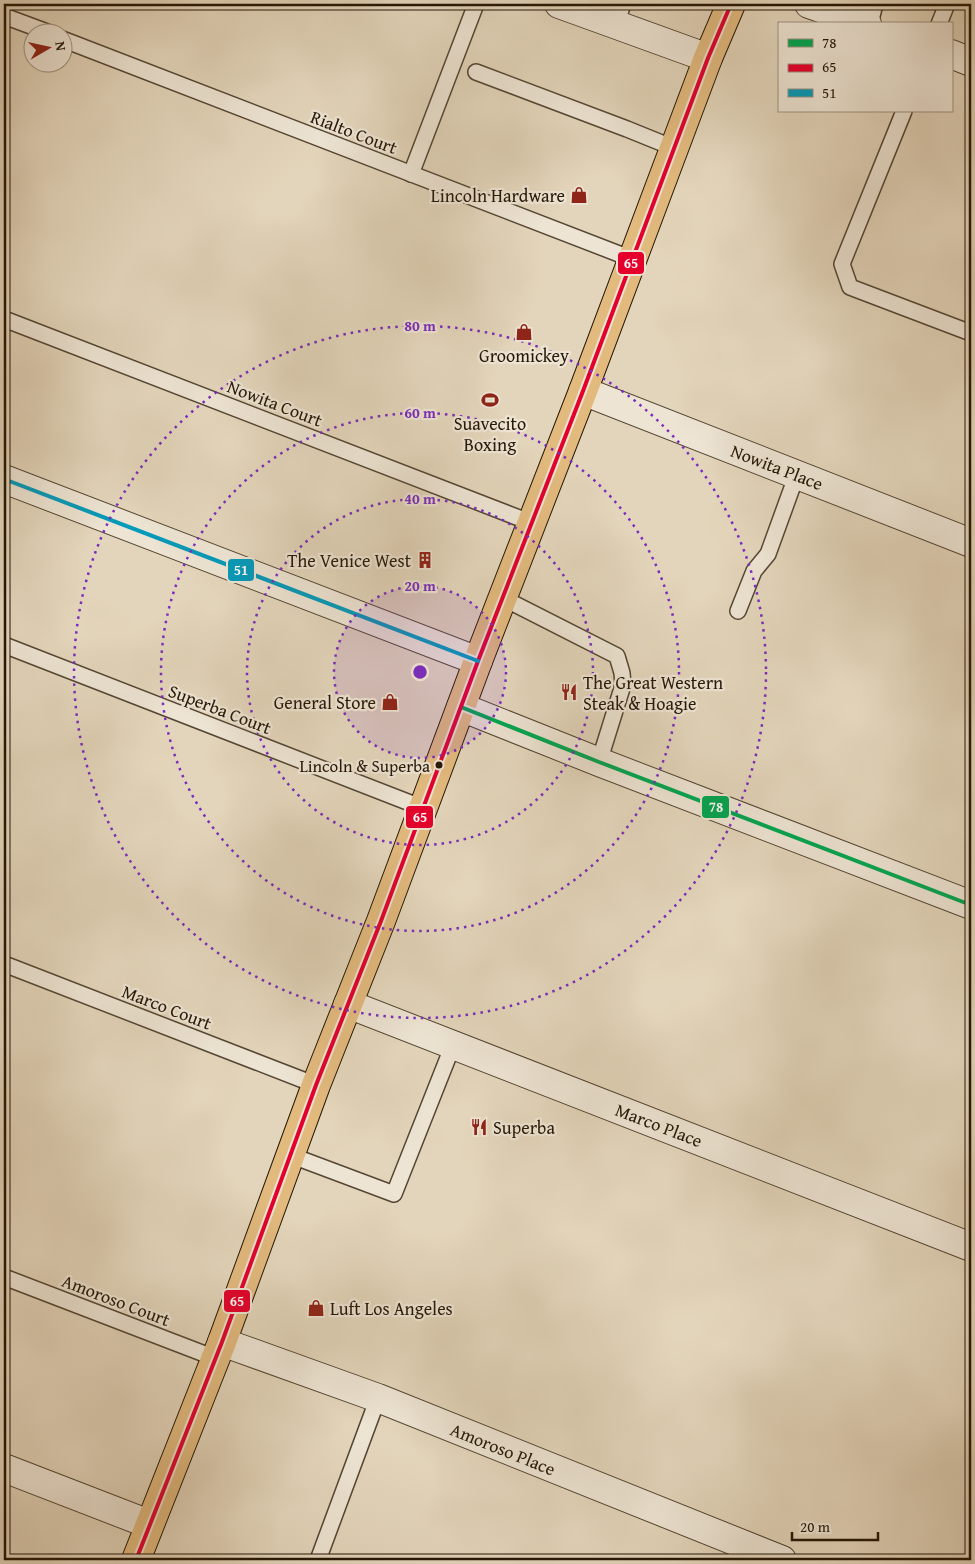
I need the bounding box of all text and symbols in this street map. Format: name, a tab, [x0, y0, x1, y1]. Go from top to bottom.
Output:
north arrow	[22, 22, 72, 72]
legend	[778, 22, 952, 112]
text: 78	[822, 32, 836, 53]
text: N	[50, 40, 72, 53]
text: 65	[822, 56, 836, 77]
text: 51	[822, 82, 836, 103]
street label: Rialto Court	[307, 103, 402, 161]
place label: Lincoln Hardware	[431, 182, 565, 209]
shop icon: Lincoln Hardware	[569, 185, 589, 205]
line badge: 65	[617, 251, 645, 275]
text: 65	[624, 253, 638, 273]
text: 80 m	[404, 315, 436, 336]
shop icon: Groomickey	[514, 322, 534, 342]
place label: Groomickey	[479, 342, 569, 369]
street label: Nowita Court	[224, 373, 327, 434]
sports icon: Suavecito Boxing	[480, 390, 500, 410]
text: 60 m	[404, 402, 436, 423]
place label: Suavecito Boxing	[454, 410, 526, 458]
street label: Nowita Place	[727, 437, 827, 497]
text: 40 m	[404, 488, 436, 509]
place label: The Venice West	[287, 547, 412, 574]
building icon: The Venice West	[415, 550, 435, 570]
line badge: 51	[227, 558, 255, 582]
text: 51	[234, 560, 248, 580]
text: 20 m	[404, 575, 436, 596]
centre of rings	[411, 663, 429, 681]
place label: The Great Western Steak & Hoagie	[583, 669, 723, 717]
street label: Superba Court	[165, 677, 276, 741]
restaurant icon: The Great Western Steak & Hoagie	[559, 682, 579, 702]
place label: General Store	[274, 689, 376, 716]
shop icon: General Store	[380, 692, 400, 712]
place label: Lincoln & Superba	[299, 753, 430, 778]
marker: Lincoln & Superba	[434, 760, 444, 770]
line badge: 78	[701, 795, 730, 819]
text: 78	[709, 797, 723, 817]
line badge: 65	[405, 805, 434, 829]
text: 65	[413, 807, 427, 827]
street label: Marco Court	[118, 978, 216, 1037]
street label: Marco Place	[612, 1096, 706, 1154]
place label: Superba	[493, 1114, 555, 1141]
restaurant icon: Superba	[469, 1117, 489, 1137]
street label: Amoroso Court	[58, 1267, 175, 1333]
line badge: 65	[223, 1289, 251, 1313]
text: 65	[230, 1291, 244, 1311]
place label: Luft Los Angeles	[330, 1295, 453, 1322]
shop icon: Luft Los Angeles	[306, 1298, 326, 1318]
street label: Amoroso Place	[446, 1416, 560, 1482]
scale bar	[792, 1509, 879, 1541]
text: 20 m	[800, 1516, 831, 1537]

